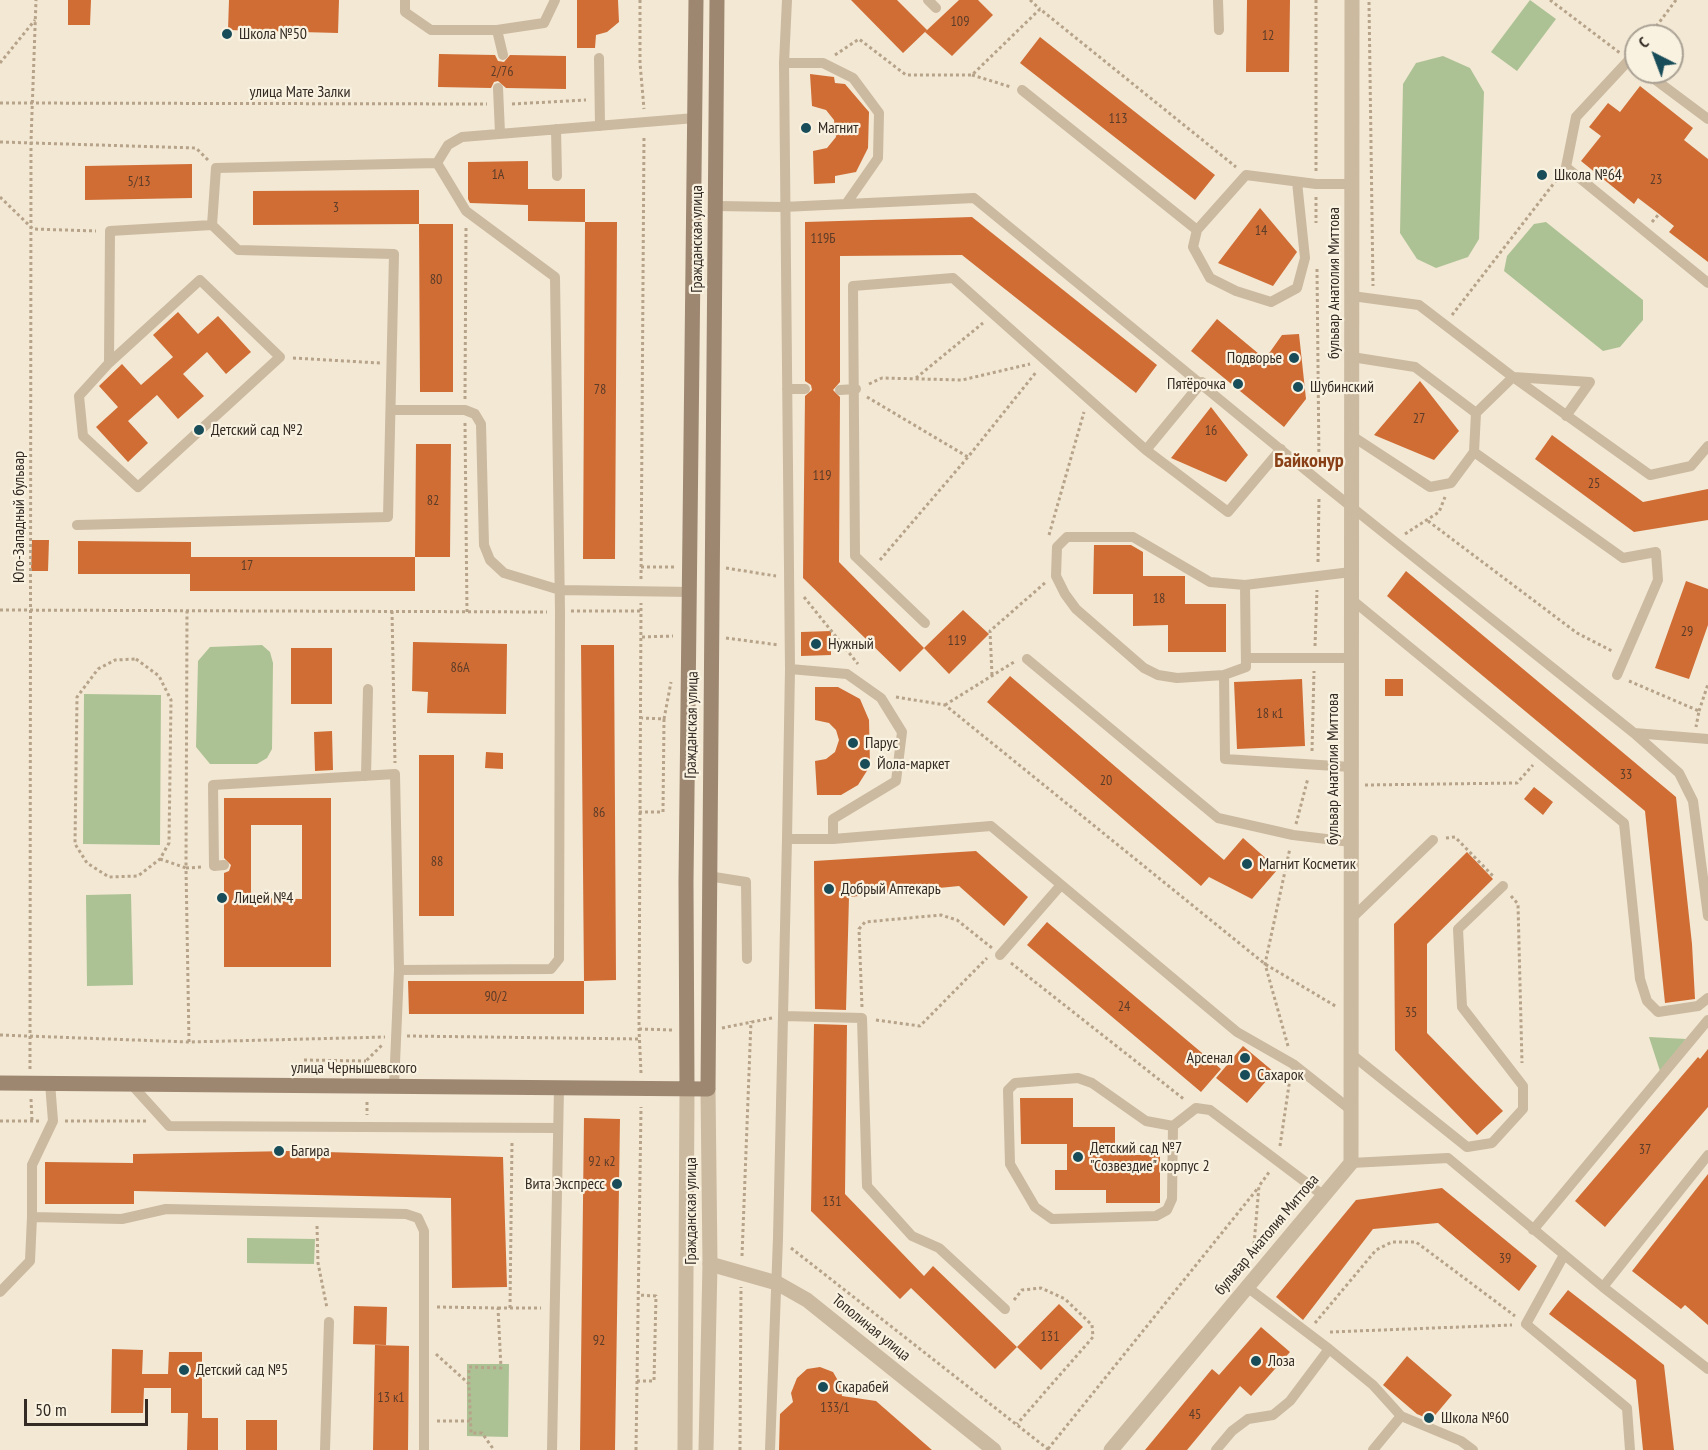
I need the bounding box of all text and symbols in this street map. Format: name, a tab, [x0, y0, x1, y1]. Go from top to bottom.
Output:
house number: 109	[951, 14, 969, 30]
place label: Школа №50	[239, 24, 307, 44]
north arrow	[1624, 24, 1684, 84]
marker: Школа №50	[220, 27, 234, 41]
house number: 12	[1262, 28, 1274, 44]
text: С	[1634, 32, 1653, 52]
house number: 2/76	[490, 64, 514, 80]
street label: улица Мате Залки	[250, 82, 350, 102]
house number: 113	[1109, 111, 1127, 127]
place label: Магнит	[818, 118, 858, 138]
marker: Магнит	[799, 121, 813, 135]
place label: Школа №64	[1554, 165, 1622, 185]
house number: 1А	[492, 167, 504, 183]
marker: Школа №64	[1535, 168, 1549, 182]
house number: 23	[1650, 172, 1662, 188]
house number: 5/13	[127, 174, 151, 190]
street label: Гражданская улица	[687, 185, 707, 293]
house number: 3	[333, 200, 339, 216]
street label: бульвар Анатолия Миттова	[1324, 207, 1344, 359]
house number: 14	[1255, 223, 1267, 239]
house number: 119Б	[810, 231, 836, 247]
house number: 80	[430, 272, 442, 288]
place label: Подворье	[1227, 348, 1282, 368]
marker: Подворье	[1287, 351, 1301, 365]
place label: Пятёрочка	[1167, 374, 1226, 394]
marker: Пятёрочка	[1231, 377, 1245, 391]
place label: Шубинский	[1310, 377, 1374, 397]
marker: Шубинский	[1291, 380, 1305, 394]
house number: 78	[594, 382, 606, 398]
house number: 27	[1413, 411, 1425, 427]
place label: Детский сад №2	[211, 420, 303, 440]
marker: Детский сад №2	[192, 423, 206, 437]
house number: 16	[1205, 423, 1217, 439]
district label: Байконур	[1274, 449, 1344, 473]
street label: Юго-Западный бульвар	[9, 451, 29, 583]
house number: 119	[813, 468, 831, 484]
house number: 25	[1588, 476, 1600, 492]
house number: 82	[427, 493, 439, 509]
house number: 17	[241, 558, 253, 574]
house number: 18	[1153, 591, 1165, 607]
house number: 29	[1681, 624, 1693, 640]
house number: 119	[948, 633, 966, 649]
place label: Нужный	[828, 634, 874, 654]
marker: Нужный	[809, 637, 823, 651]
house number: 86А	[450, 660, 470, 676]
street label: Гражданская улица	[681, 671, 703, 779]
street label: бульвар Анатолия Миттова	[1323, 693, 1343, 845]
house number: 18 к1	[1256, 706, 1284, 722]
place label: Парус	[865, 733, 898, 753]
marker: Парус	[846, 736, 860, 750]
place label: Йола-маркет	[877, 754, 950, 774]
marker: Йола-маркет	[858, 757, 872, 771]
house number: 33	[1620, 767, 1632, 783]
house number: 20	[1100, 773, 1112, 789]
house number: 86	[593, 805, 605, 821]
house number: 88	[431, 854, 443, 870]
place label: Магнит Косметик	[1259, 854, 1356, 874]
marker: Магнит Косметик	[1240, 857, 1254, 871]
place label: Добрый Аптекарь	[841, 879, 941, 899]
marker: Добрый Аптекарь	[822, 882, 836, 896]
place label: Лицей №4	[234, 888, 294, 908]
marker: Лицей №4	[215, 891, 229, 905]
house number: 90/2	[484, 989, 508, 1005]
house number: 24	[1118, 999, 1130, 1015]
house number: 35	[1405, 1005, 1417, 1021]
place label: Арсенал	[1187, 1048, 1233, 1068]
marker: Арсенал	[1238, 1051, 1252, 1065]
street label: улица Чернышевского	[291, 1058, 417, 1078]
place label: Сахарок	[1257, 1065, 1304, 1085]
marker: Сахарок	[1238, 1068, 1252, 1082]
place label: Детский сад №7 "Созвездие" корпус 2	[1090, 1138, 1210, 1176]
place label: Багира	[291, 1141, 330, 1161]
house number: 37	[1639, 1142, 1651, 1158]
marker: Багира	[272, 1144, 286, 1158]
marker: Детский сад №7 "Созвездие" корпус 2	[1071, 1150, 1085, 1164]
house number: 92 к2	[588, 1154, 616, 1170]
street label: Гражданская улица	[681, 1157, 701, 1265]
street label: бульвар Анатолия Миттова	[1211, 1171, 1323, 1299]
place label: Вита Экспресс	[525, 1174, 605, 1194]
marker: Вита Экспресс	[610, 1177, 624, 1191]
house number: 131	[823, 1194, 841, 1210]
house number: 39	[1499, 1251, 1511, 1267]
street label: Тополиная улица	[828, 1290, 914, 1366]
house number: 131	[1041, 1329, 1059, 1345]
house number: 92	[593, 1333, 605, 1349]
place label: Лоза	[1268, 1351, 1295, 1371]
marker: Лоза	[1249, 1354, 1263, 1368]
place label: Детский сад №5	[196, 1360, 288, 1380]
marker: Детский сад №5	[177, 1363, 191, 1377]
place label: Скарабей	[835, 1377, 889, 1397]
marker: Скарабей	[816, 1380, 830, 1394]
scale bar	[27, 1387, 152, 1425]
house number: 13 к1	[377, 1390, 405, 1406]
text: 50 m	[35, 1398, 67, 1421]
house number: 133/1	[820, 1400, 850, 1416]
house number: 45	[1189, 1407, 1201, 1423]
place label: Школа №60	[1441, 1408, 1509, 1428]
marker: Школа №60	[1422, 1411, 1436, 1425]

